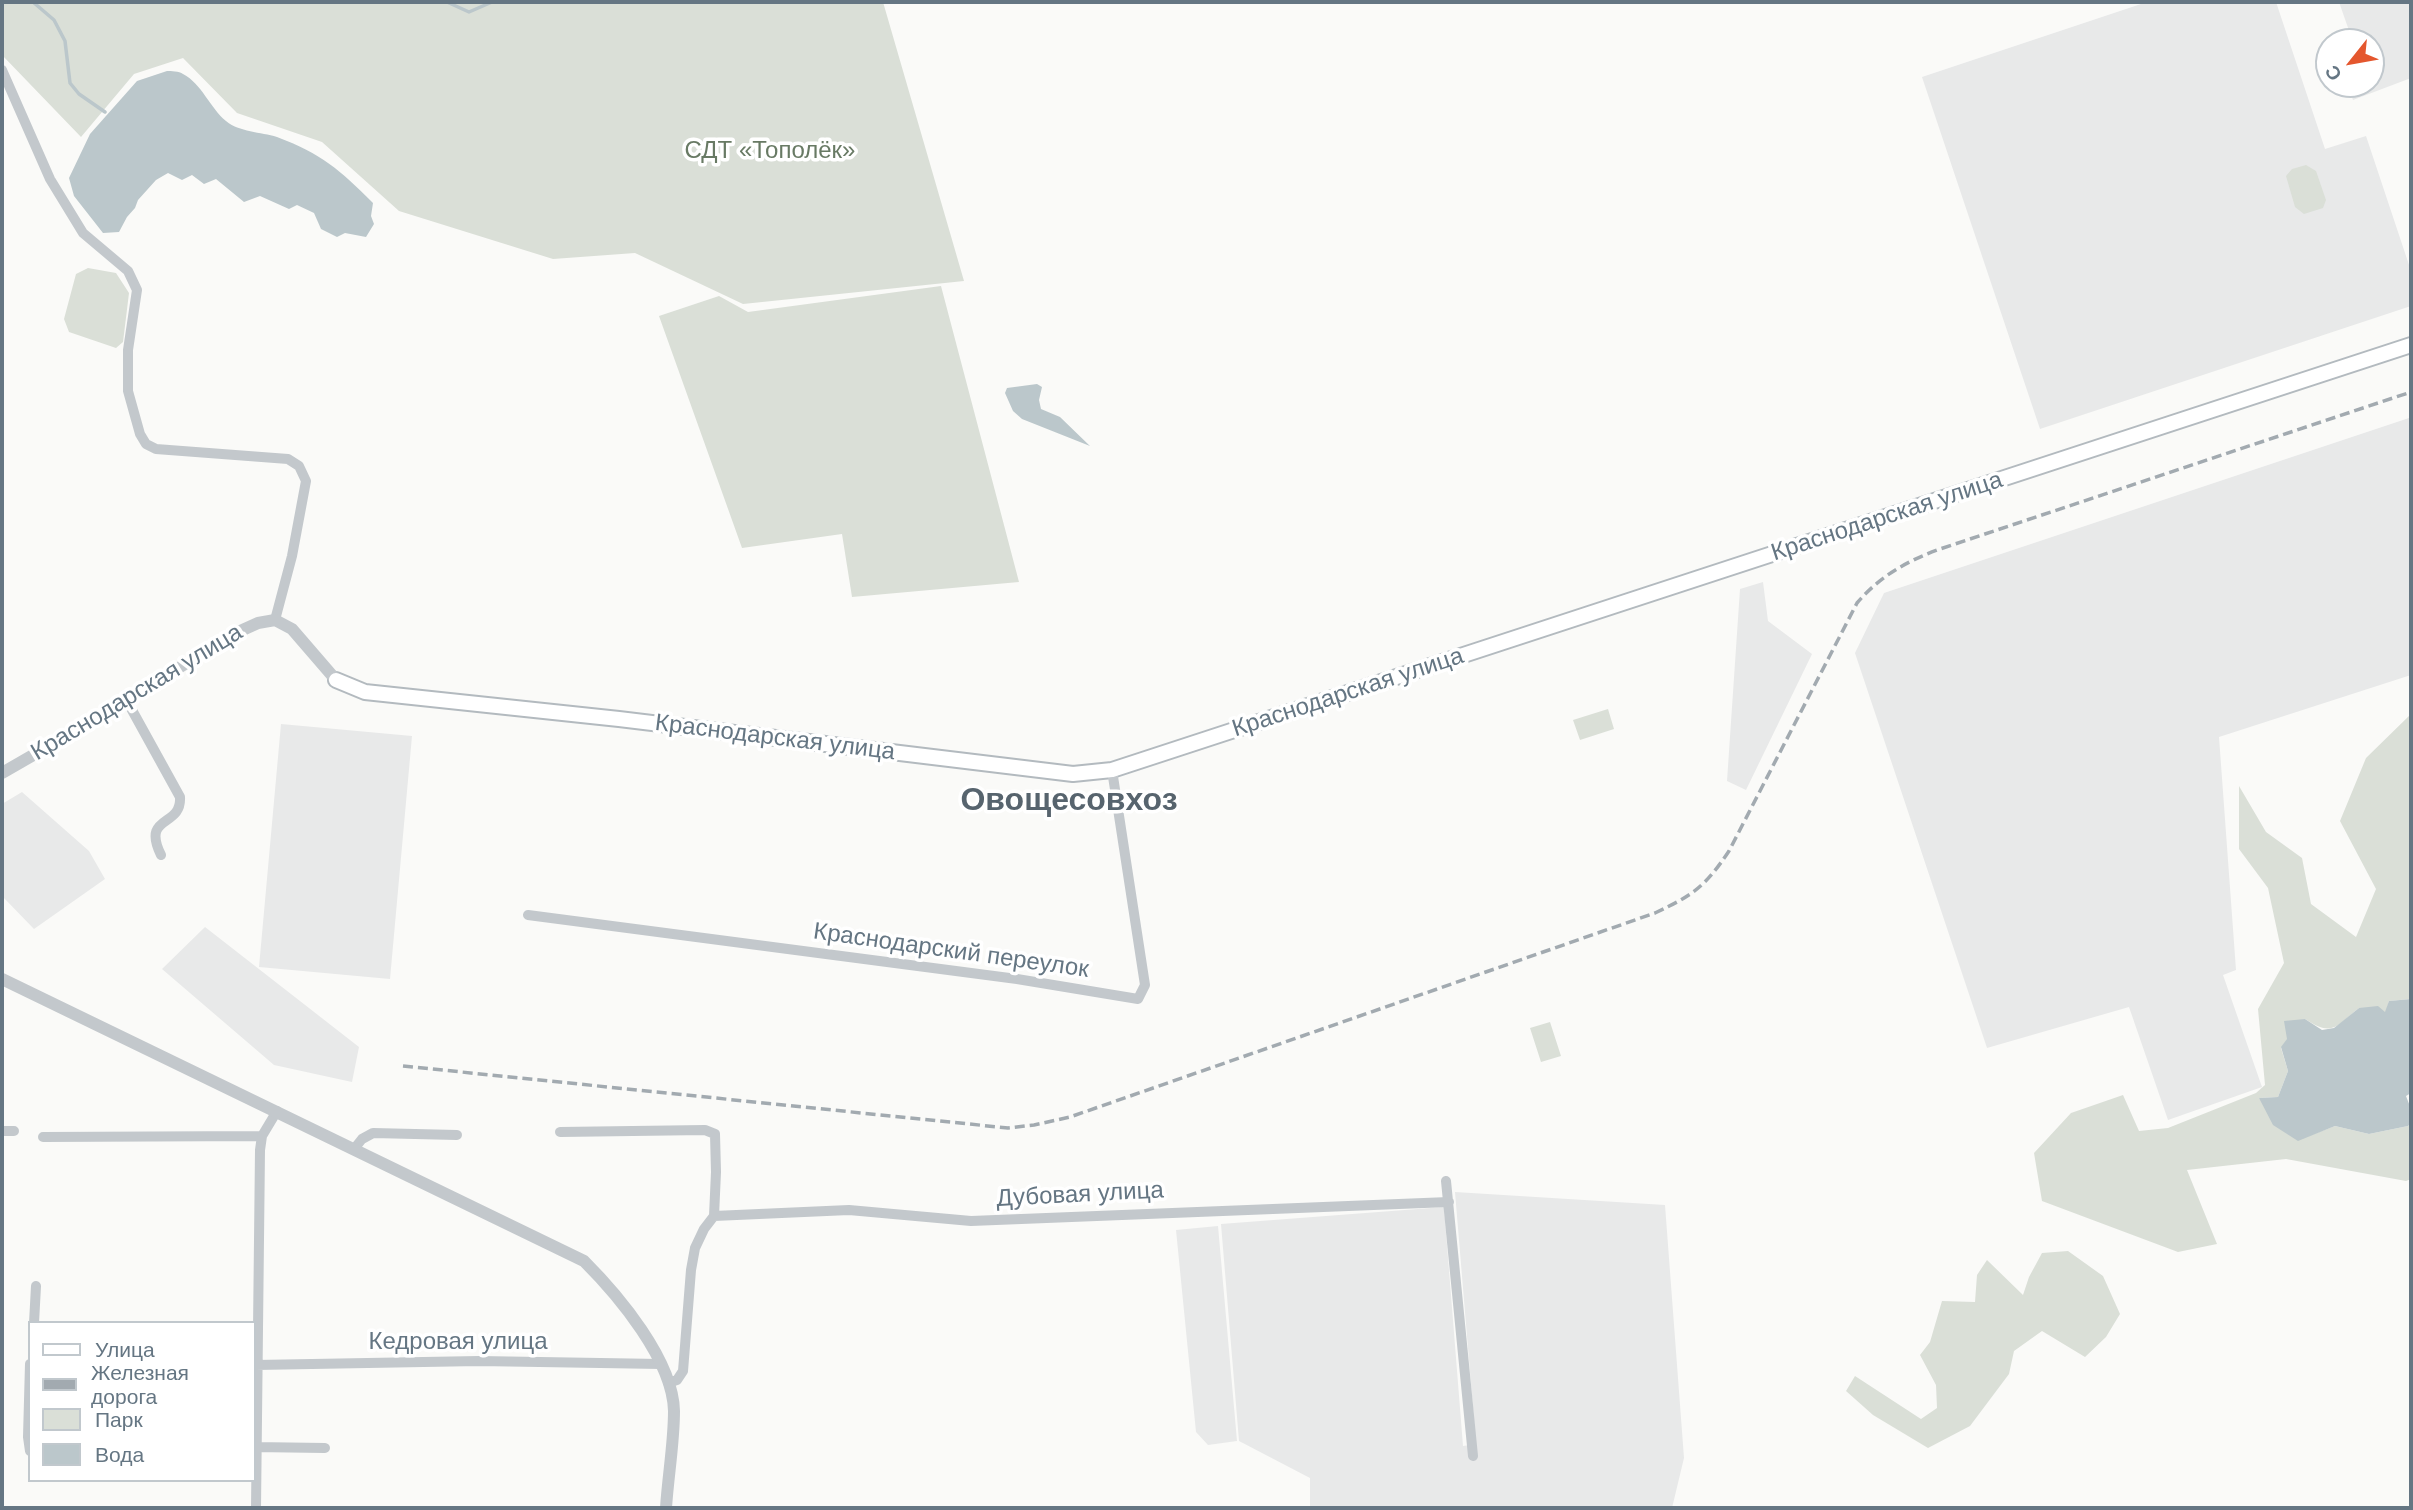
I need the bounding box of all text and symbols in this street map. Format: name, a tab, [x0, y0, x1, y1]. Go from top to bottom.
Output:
north arrow	[2315, 28, 2385, 98]
text: С	[2321, 62, 2346, 84]
park label: СДТ «Тополёк»	[685, 137, 855, 165]
street label: Краснодарская улица	[1768, 466, 2006, 568]
street label: Краснодарская улица	[26, 618, 248, 768]
street label: Краснодарская улица	[1229, 642, 1467, 744]
street label: Краснодарская улица	[653, 709, 897, 767]
district label: Овощесовхоз	[960, 782, 1178, 820]
street label: Краснодарский переулок	[811, 917, 1091, 985]
street label: Дубовая улица	[996, 1176, 1164, 1214]
legend	[28, 1321, 256, 1482]
street label: Кедровая улица	[369, 1328, 547, 1356]
text: Улица	[95, 1338, 155, 1361]
text: Железная дорога	[91, 1361, 189, 1408]
text: Парк	[95, 1408, 143, 1431]
text: Вода	[95, 1443, 144, 1466]

